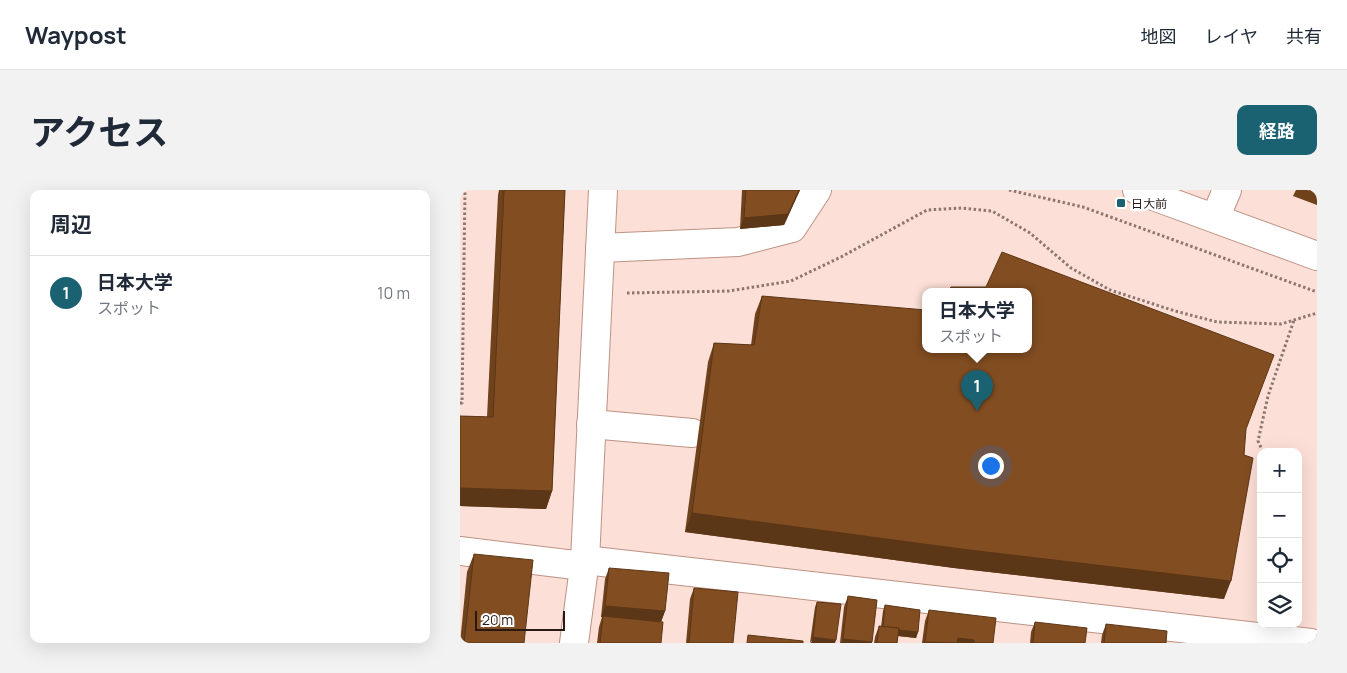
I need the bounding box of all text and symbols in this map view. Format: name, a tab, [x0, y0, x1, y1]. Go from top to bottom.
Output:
text: Waypost	[25, 18, 127, 51]
text: 地図	[1141, 24, 1177, 48]
text: レイヤ	[1205, 24, 1258, 48]
text: 共有	[1286, 24, 1322, 48]
button: 経路	[1237, 105, 1317, 155]
text: アクセス	[30, 108, 168, 156]
place label: 日大前	[1131, 195, 1167, 212]
marker: 日大前	[1115, 197, 1127, 209]
text: 周辺	[50, 210, 92, 238]
text: 日本大学	[97, 269, 173, 295]
text: 1	[62, 282, 70, 304]
text: 10 m	[377, 282, 410, 304]
popup	[922, 288, 1032, 353]
text: スポット	[97, 297, 161, 319]
text: 日本大学	[939, 297, 1015, 323]
text: スポット	[939, 325, 1003, 347]
pin: 1	[961, 370, 993, 411]
map controls	[1257, 448, 1302, 628]
button: +	[1257, 448, 1302, 493]
your location	[978, 453, 1004, 479]
button: −	[1257, 493, 1302, 538]
button: locate	[1257, 538, 1302, 583]
button: layers	[1257, 583, 1302, 628]
scale bar	[475, 608, 565, 631]
text: 20 m	[482, 610, 513, 629]

